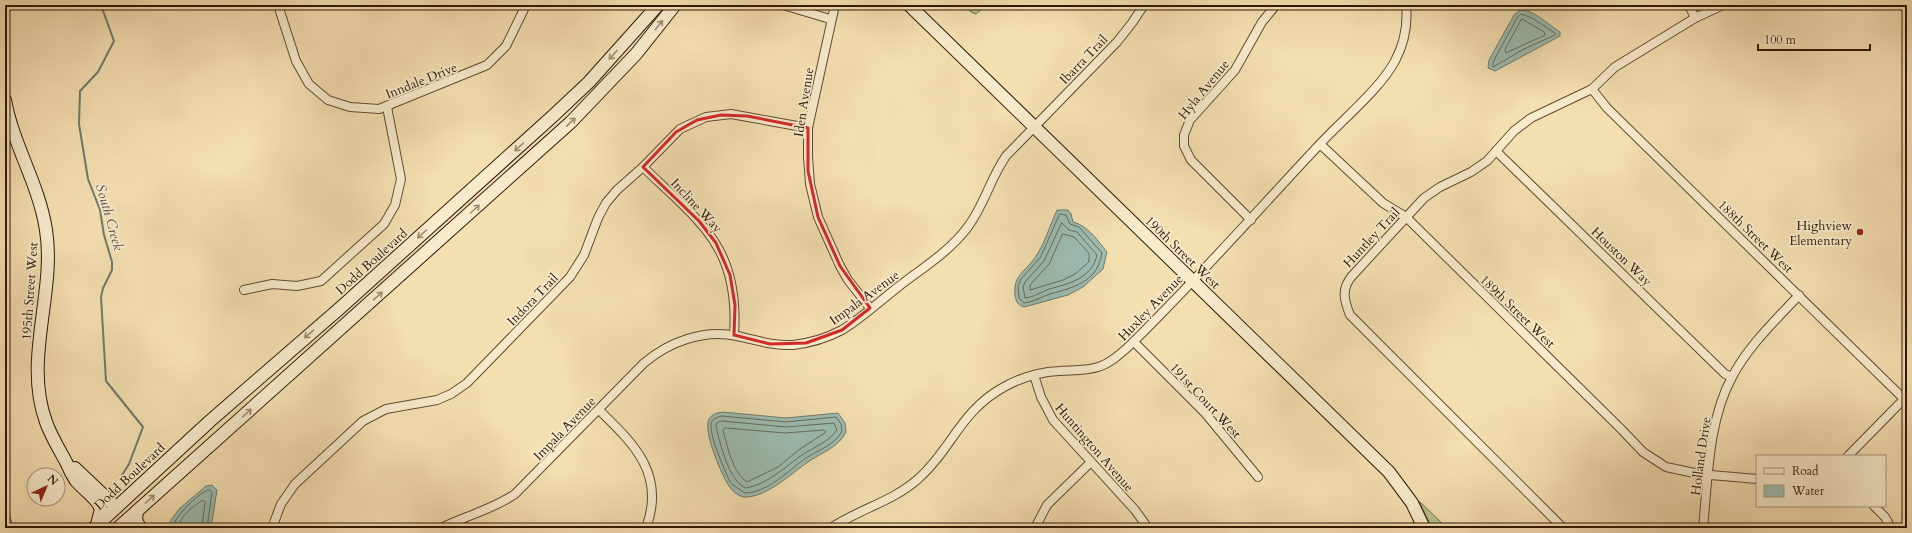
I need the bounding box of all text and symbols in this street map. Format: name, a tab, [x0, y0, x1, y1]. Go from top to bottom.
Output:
one-way arrow	[654, 20, 663, 31]
scale bar	[1758, 26, 1870, 52]
street label: Ibarra Trail	[1056, 30, 1112, 88]
text: 100 m	[1764, 32, 1797, 48]
one-way arrow	[609, 50, 618, 60]
street label: Hyla Avenue	[1174, 56, 1234, 123]
street label: Inndale Drive	[383, 58, 460, 103]
street label: Iden Avenue	[790, 66, 818, 138]
one-way arrow	[566, 117, 577, 126]
one-way arrow	[514, 142, 524, 151]
street label: Incline Way	[666, 175, 726, 237]
water label: South Creek	[91, 182, 128, 253]
street label: 188th Street West	[1714, 196, 1797, 277]
street label: Huntley Trail	[1339, 203, 1405, 272]
one-way arrow	[470, 204, 480, 213]
street label: 190th Street West	[1141, 212, 1224, 293]
place label: Highview Elementary	[1789, 217, 1853, 250]
street label: Houston Way	[1587, 223, 1656, 290]
street label: Dodd Boulevard	[332, 225, 412, 299]
marker: Highview Elementary	[1855, 227, 1865, 237]
one-way arrow	[417, 229, 427, 239]
street label: 195th Street West	[18, 241, 42, 341]
street label: Impala Avenue	[826, 266, 903, 329]
street label: Indora Trail	[503, 269, 563, 330]
street label: Huxley Avenue	[1114, 270, 1187, 345]
street label: 189th Street West	[1476, 271, 1559, 352]
one-way arrow	[373, 291, 384, 300]
one-way arrow	[304, 330, 314, 339]
street label: 191st Court West	[1166, 359, 1245, 442]
street label: Impala Avenue	[530, 393, 600, 465]
street label: Huntington Avenue	[1051, 399, 1138, 496]
one-way arrow	[242, 408, 252, 417]
street label: Holland Drive	[1687, 415, 1715, 497]
street label: Dodd Boulevard	[90, 439, 169, 514]
legend	[1756, 455, 1886, 507]
text: Road	[1792, 463, 1819, 479]
north arrow	[26, 467, 66, 507]
text: N	[44, 471, 62, 489]
text: Water	[1791, 483, 1825, 499]
one-way arrow	[145, 495, 155, 504]

